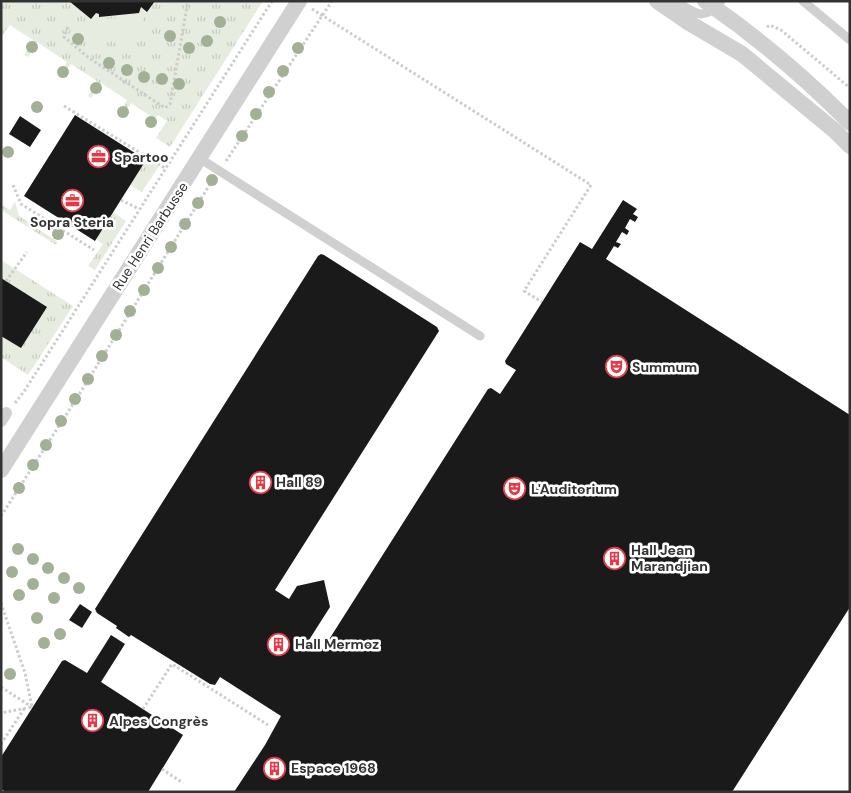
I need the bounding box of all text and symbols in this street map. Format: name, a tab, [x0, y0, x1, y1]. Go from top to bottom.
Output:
office icon: Spartoo	[86, 145, 110, 169]
place label: Spartoo	[114, 148, 169, 166]
street label: Rue Henri Barbusse	[108, 178, 192, 294]
office icon: Sopra Steria	[60, 188, 84, 212]
place label: Sopra Steria	[30, 213, 114, 231]
theatre icon: Summum	[604, 355, 628, 379]
place label: Summum	[632, 358, 697, 376]
building icon: Hall 89	[248, 470, 272, 494]
place label: Hall 89	[276, 473, 322, 491]
theatre icon: L'Auditorium	[503, 477, 527, 501]
place label: L'Auditorium	[531, 480, 617, 498]
place label: Hall Jean Marandjian	[631, 541, 708, 575]
building icon: Hall Jean Marandjian	[603, 546, 627, 570]
building icon: Hall Mermoz	[267, 632, 291, 656]
place label: Hall Mermoz	[295, 635, 379, 653]
building icon: Alpes Congrès	[81, 709, 105, 733]
place label: Alpes Congrès	[109, 712, 208, 730]
building icon: Espace 1968	[263, 756, 287, 780]
place label: Espace 1968	[291, 759, 376, 777]

